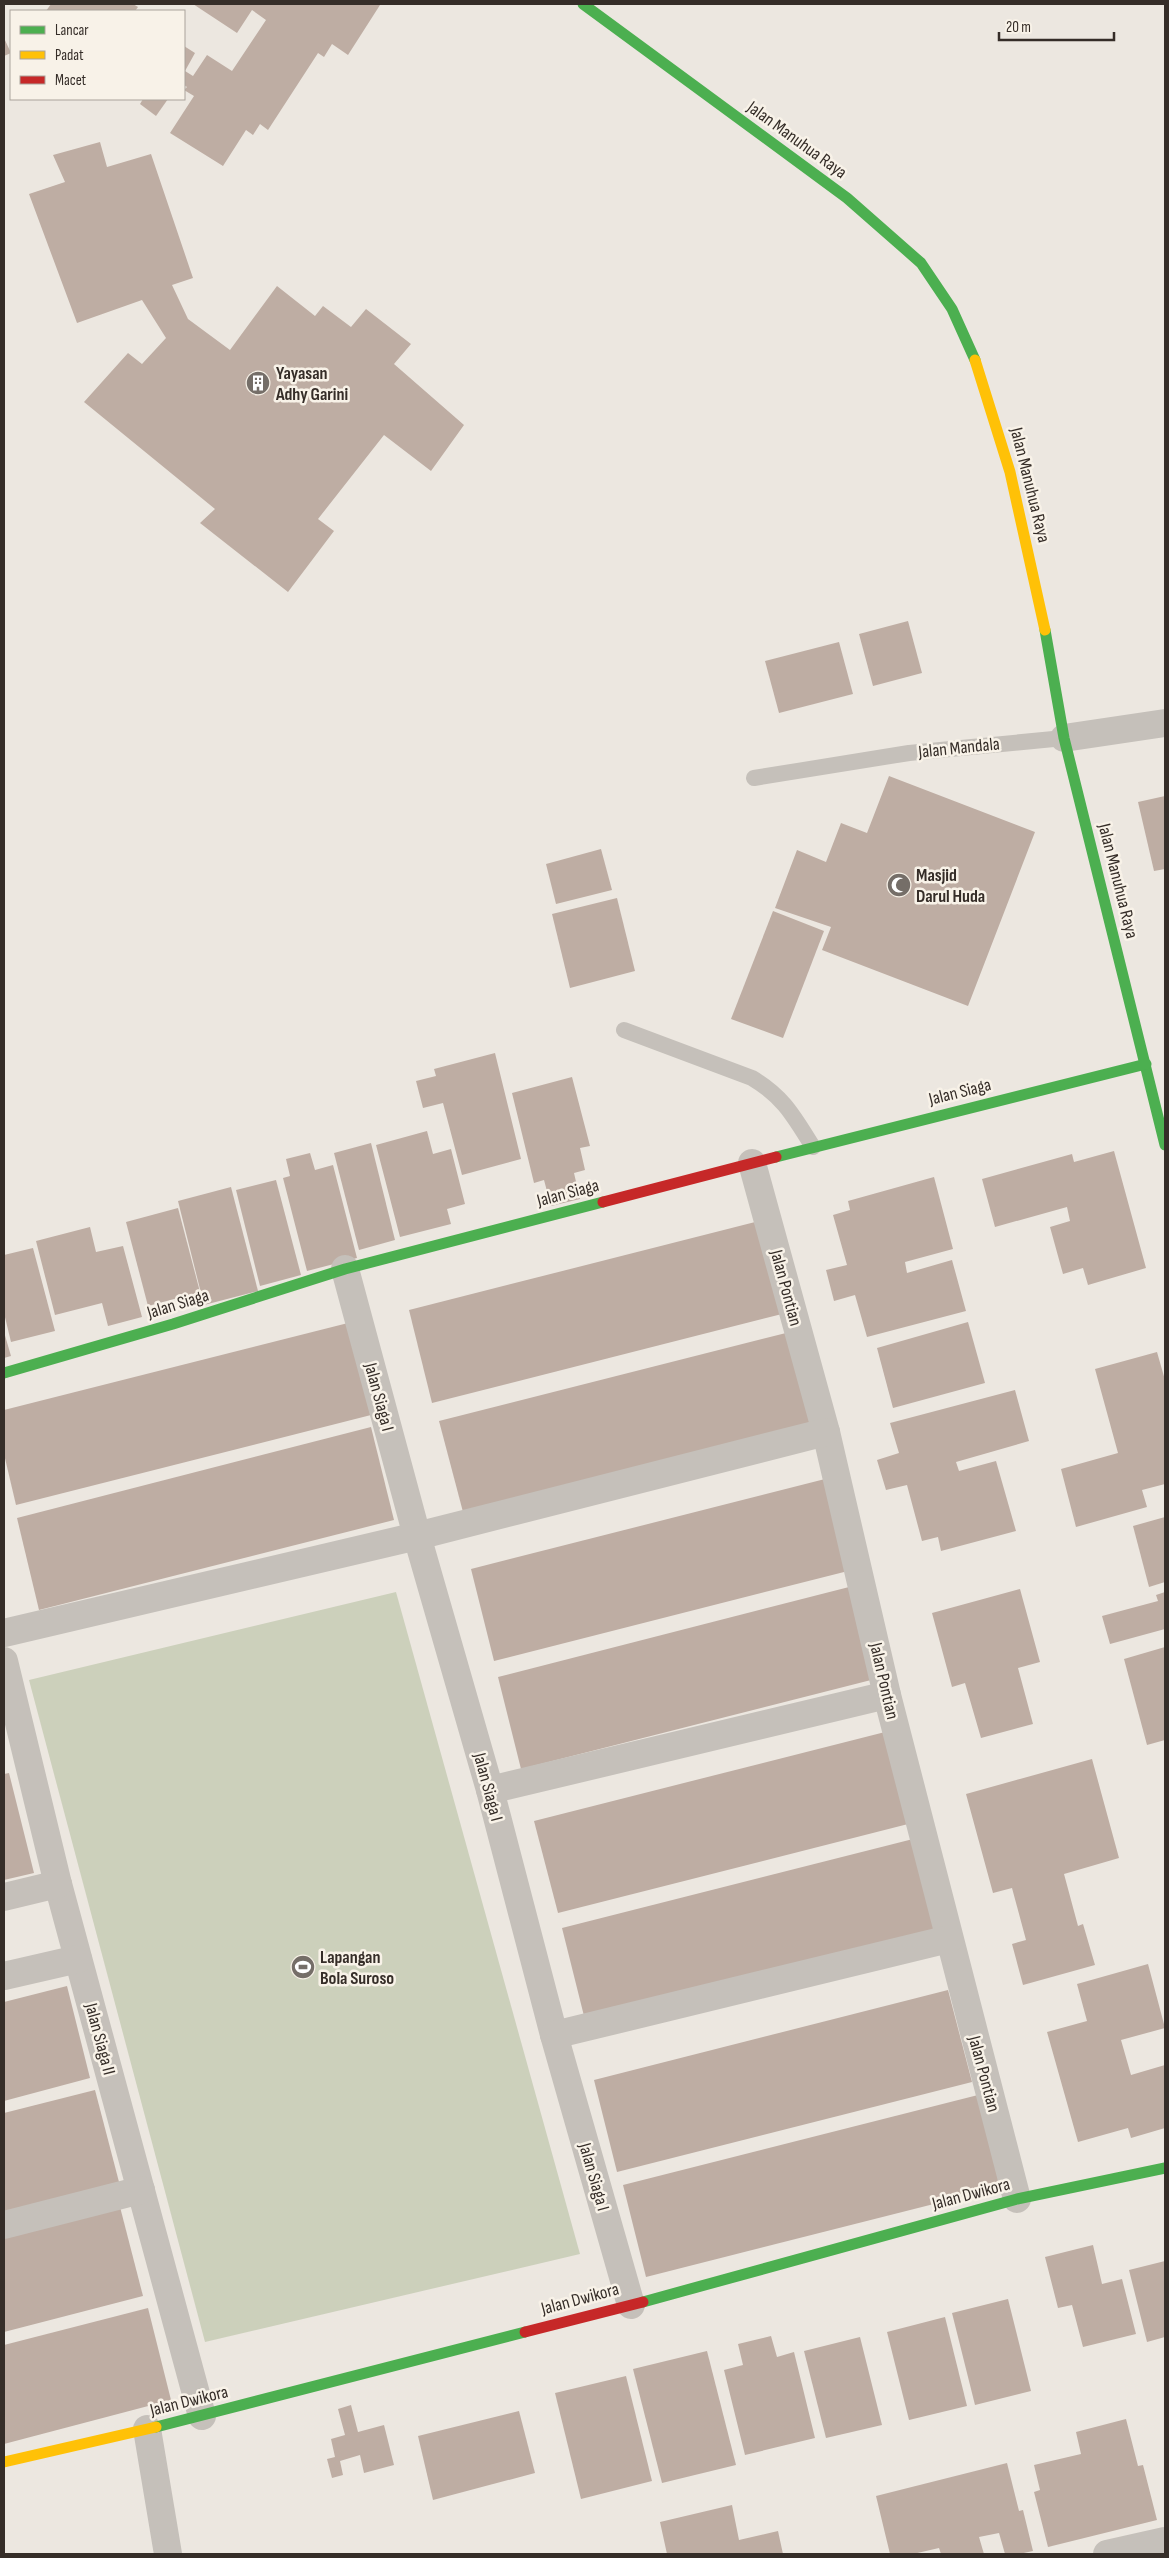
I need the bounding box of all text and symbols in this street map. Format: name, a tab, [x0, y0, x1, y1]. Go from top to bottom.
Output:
legend	[10, 10, 185, 100]
scale bar	[999, 10, 1114, 42]
text: 20 m	[1006, 18, 1031, 37]
text: Lancar	[55, 21, 89, 40]
text: Padat	[55, 46, 84, 65]
text: Macet	[55, 71, 87, 90]
street label: Jalan Manuhua Raya	[742, 96, 851, 183]
place label: Yayasan Adhy Garini	[275, 363, 348, 405]
building icon: Yayasan Adhy Garini	[245, 370, 271, 396]
street label: Jalan Manuhua Raya	[1005, 424, 1054, 545]
street label: Jalan Mandala	[916, 733, 1001, 763]
street label: Jalan Manuhua Raya	[1093, 820, 1142, 941]
place label: Masjid Darul Huda	[916, 865, 985, 907]
mosque icon: Masjid Darul Huda	[886, 872, 912, 898]
street label: Jalan Siaga	[926, 1074, 993, 1110]
street label: Jalan Siaga	[534, 1175, 601, 1212]
street label: Jalan Pontian	[766, 1247, 806, 1328]
street label: Jalan Siaga	[144, 1285, 211, 1324]
street label: Jalan Siaga I	[360, 1360, 398, 1433]
street label: Jalan Pontian	[865, 1640, 903, 1721]
street label: Jalan Siaga I	[469, 1750, 507, 1823]
place label: Lapangan Bola Suroso	[320, 1947, 394, 1989]
sports icon: Lapangan Bola Suroso	[290, 1954, 316, 1980]
street label: Jalan Siaga II	[80, 2000, 120, 2077]
street label: Jalan Pontian	[964, 2033, 1004, 2114]
street label: Jalan Siaga I	[574, 2140, 614, 2213]
street label: Jalan Dwikora	[929, 2174, 1012, 2215]
street label: Jalan Dwikora	[538, 2279, 621, 2320]
street label: Jalan Dwikora	[147, 2381, 230, 2421]

